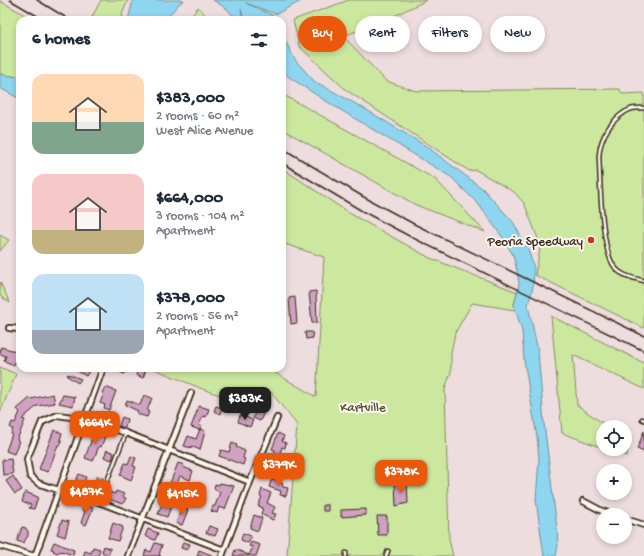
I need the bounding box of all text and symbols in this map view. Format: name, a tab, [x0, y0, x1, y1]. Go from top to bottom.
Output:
chip: Buy	[298, 16, 347, 52]
chip: Rent	[355, 16, 410, 52]
chip: Filters	[418, 16, 482, 52]
chip: New	[490, 16, 545, 52]
icon: filters	[248, 29, 270, 51]
text: 6 homes	[32, 30, 90, 50]
text: $383,000	[156, 89, 225, 109]
icon: home	[64, 90, 112, 138]
text: 2 rooms · 60 m²	[156, 109, 239, 124]
text: West Alice Avenue	[156, 124, 254, 139]
text: $664,000	[156, 189, 223, 209]
icon: home	[64, 190, 112, 238]
text: 3 rooms · 104 m²	[156, 209, 244, 224]
text: Apartment	[156, 224, 215, 239]
place label: Peoria Speedway	[486, 235, 584, 250]
marker: Peoria Speedway	[586, 235, 596, 245]
text: $378,000	[156, 289, 225, 309]
icon: home	[64, 290, 112, 338]
text: 2 rooms · 56 m²	[156, 309, 239, 324]
text: Apartment	[156, 324, 215, 339]
pin: $383K	[217, 387, 273, 421]
text: $383K	[228, 392, 262, 407]
park label: Kartville	[340, 401, 386, 416]
pin: $664K	[67, 411, 123, 445]
text: $664K	[79, 416, 111, 431]
map controls	[596, 420, 632, 544]
button: locate	[596, 420, 632, 456]
pin: $379K	[251, 453, 307, 487]
text: $379K	[262, 458, 296, 473]
pin: $378K	[373, 460, 429, 494]
button: +	[596, 464, 632, 500]
text: $378K	[384, 465, 418, 480]
pin: $487K	[58, 480, 114, 514]
pin: $415K	[154, 482, 210, 516]
text: $487K	[69, 485, 103, 500]
text: $415K	[166, 487, 198, 502]
button: −	[596, 508, 632, 544]

